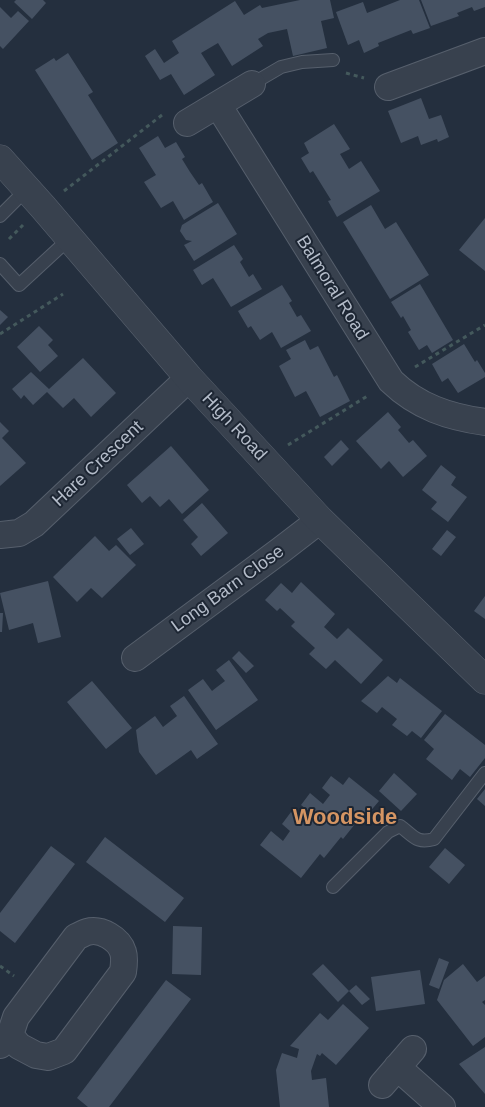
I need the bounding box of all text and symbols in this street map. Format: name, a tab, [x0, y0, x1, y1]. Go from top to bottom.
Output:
street label: Balmoral Road	[291, 232, 373, 344]
street label: High Road	[197, 389, 271, 465]
street label: Hare Crescent	[48, 417, 148, 511]
street label: Long Barn Close	[167, 541, 289, 637]
district label: Woodside	[293, 805, 397, 831]

